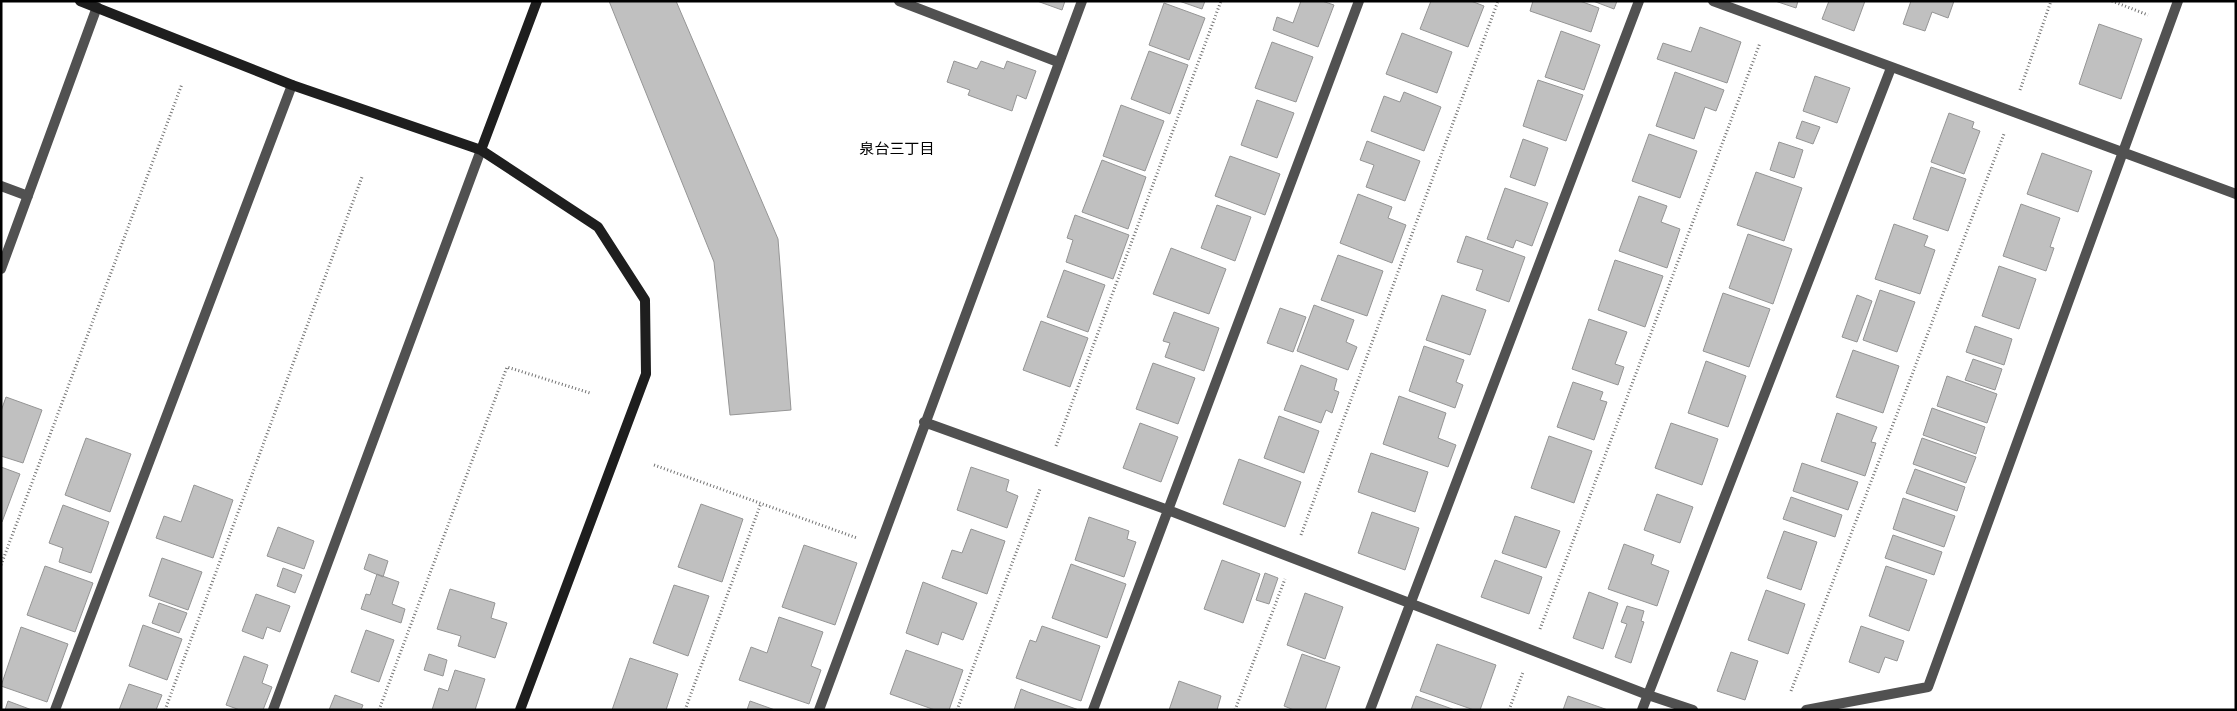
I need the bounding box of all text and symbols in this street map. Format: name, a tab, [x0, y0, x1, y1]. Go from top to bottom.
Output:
district label: 泉台三丁目	[859, 140, 935, 158]

